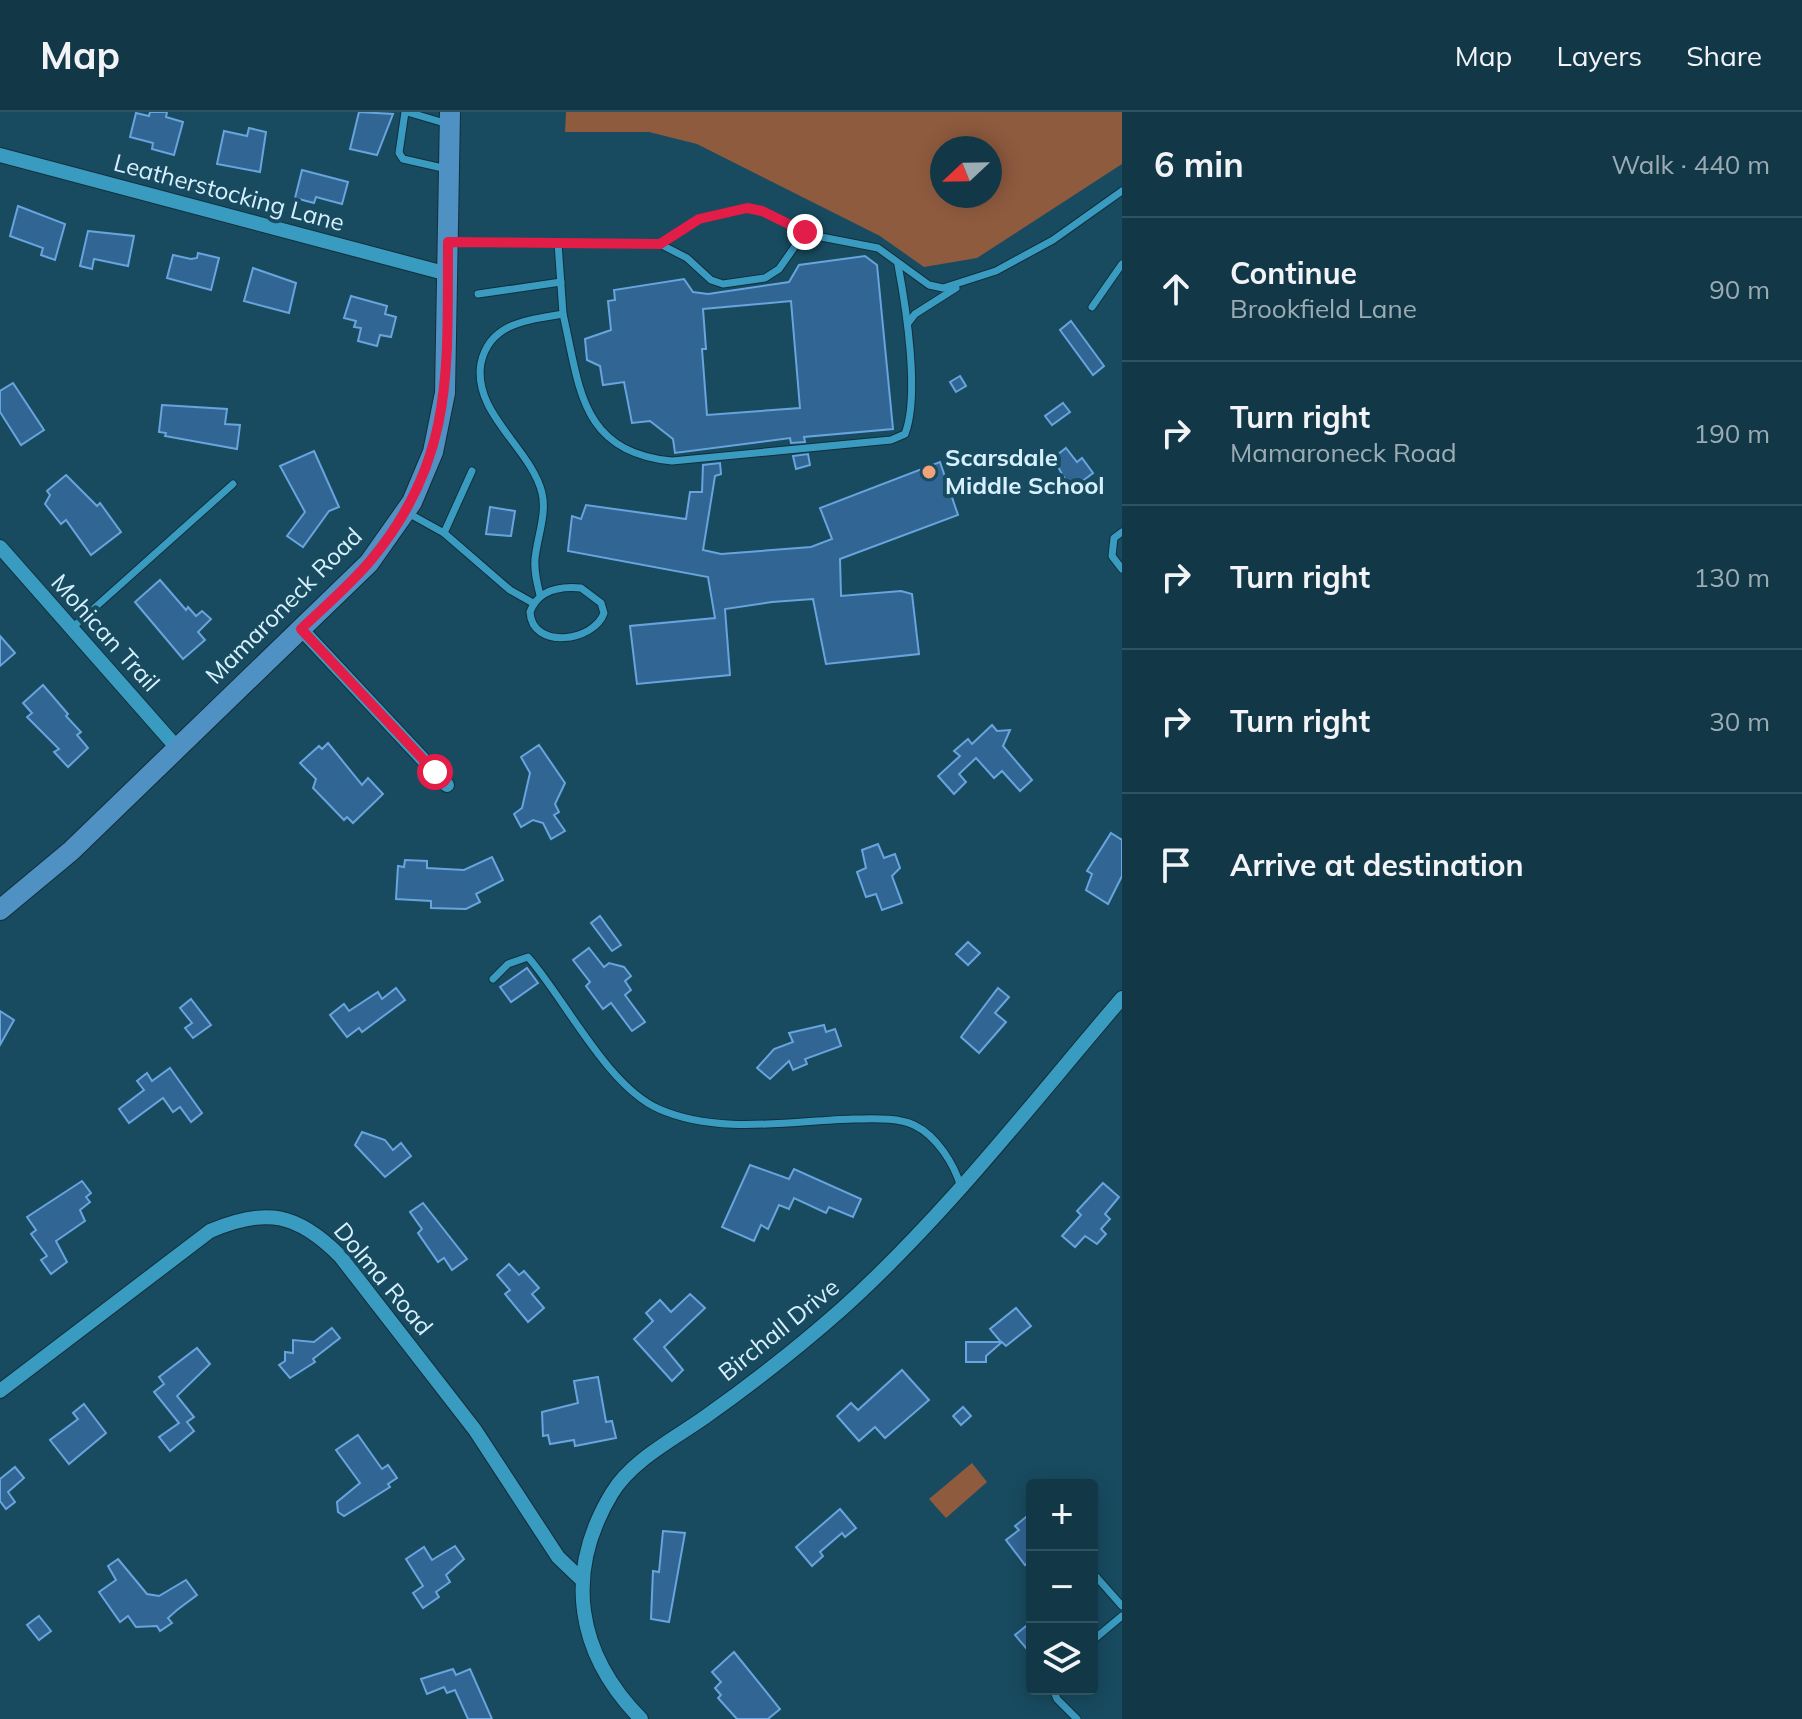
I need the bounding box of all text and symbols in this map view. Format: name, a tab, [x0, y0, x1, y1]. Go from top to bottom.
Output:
text: Map	[40, 31, 120, 79]
text: Map	[1455, 38, 1512, 73]
text: Layers	[1556, 38, 1642, 73]
text: Share	[1686, 38, 1762, 73]
north arrow	[930, 136, 1002, 208]
text: 6 min	[1154, 143, 1244, 186]
street label: Leatherstocking Lane	[111, 147, 348, 237]
text: Walk · 440 m	[1611, 148, 1770, 181]
route end	[787, 214, 823, 250]
text: Continue	[1230, 254, 1357, 292]
icon: ahead	[1154, 267, 1198, 311]
text: 90 m	[1709, 273, 1770, 306]
text: Brookfield Lane	[1230, 292, 1417, 325]
text: Turn right	[1230, 398, 1370, 436]
icon: right	[1154, 411, 1198, 455]
text: 190 m	[1694, 417, 1770, 450]
text: Mamaroneck Road	[1230, 436, 1457, 469]
place label: Scarsdale Middle School	[945, 442, 1105, 500]
marker: Scarsdale Middle School	[920, 463, 938, 481]
street label: Mamaroneck Road	[199, 521, 368, 690]
icon: right	[1154, 555, 1198, 599]
text: Turn right	[1230, 558, 1370, 596]
text: 130 m	[1694, 561, 1770, 594]
street label: Mohican Trail	[45, 567, 166, 697]
icon: right	[1154, 699, 1198, 743]
text: Turn right	[1230, 702, 1370, 740]
text: 30 m	[1709, 705, 1770, 738]
route start	[417, 754, 453, 790]
icon: arrive	[1154, 843, 1198, 887]
text: Arrive at destination	[1230, 846, 1524, 884]
street label: Dolma Road	[328, 1216, 440, 1341]
street label: Birchall Drive	[712, 1271, 845, 1387]
map controls	[1026, 1479, 1098, 1695]
button: +	[1026, 1479, 1098, 1551]
button: −	[1026, 1551, 1098, 1623]
button: layers	[1026, 1623, 1098, 1695]

